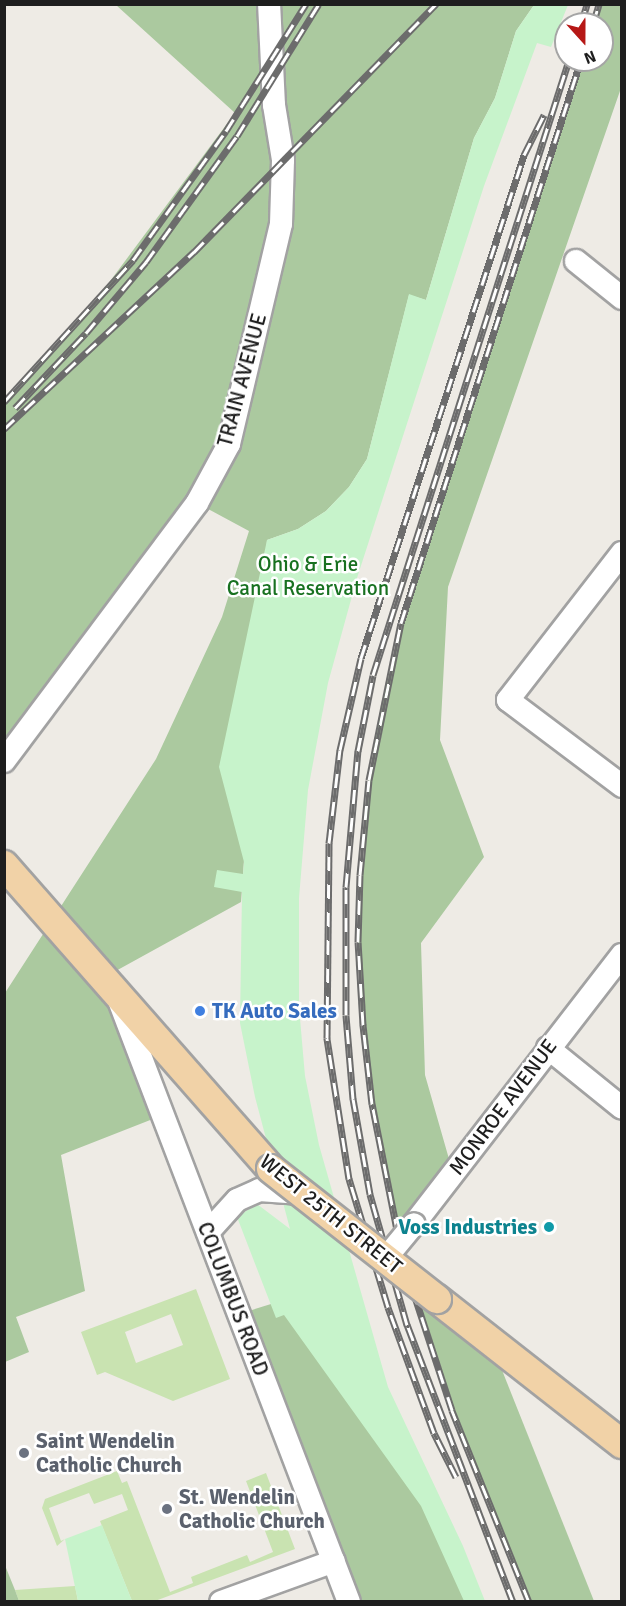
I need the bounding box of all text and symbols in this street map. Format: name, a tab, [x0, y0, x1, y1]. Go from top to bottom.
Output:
north arrow	[554, 12, 614, 72]
text: N	[581, 46, 599, 68]
street label: TRAIN AVENUE	[212, 311, 272, 449]
park label: Ohio & Erie Canal Reservation	[227, 551, 389, 601]
place label: TK Auto Sales	[212, 998, 337, 1024]
marker: TK Auto Sales	[193, 1004, 207, 1018]
street label: MONROE AVENUE	[444, 1034, 562, 1180]
street label: WEST 25TH STREET	[255, 1149, 407, 1279]
place label: Voss Industries	[398, 1214, 537, 1240]
street label: COLUMBUS ROAD	[192, 1218, 274, 1380]
marker: Voss Industries	[542, 1220, 556, 1234]
place label: Saint Wendelin Catholic Church	[36, 1428, 182, 1478]
marker: Saint Wendelin Catholic Church	[17, 1446, 31, 1460]
place label: St. Wendelin Catholic Church	[179, 1484, 325, 1534]
marker: St. Wendelin Catholic Church	[160, 1502, 174, 1516]

